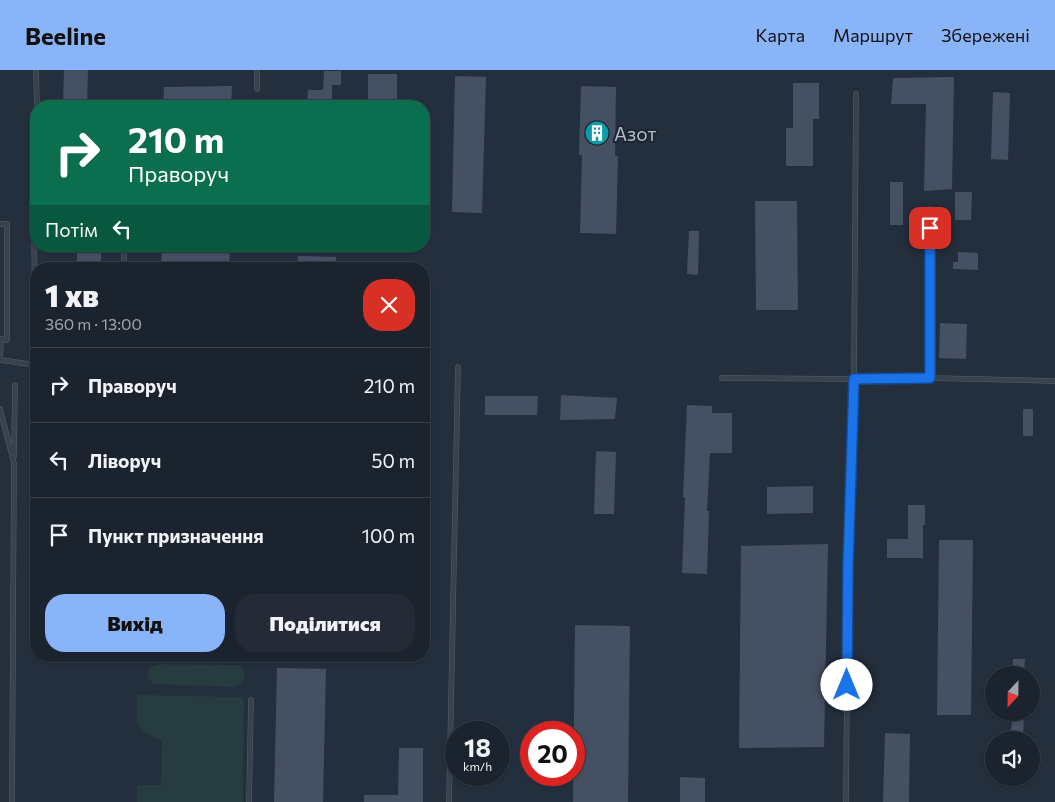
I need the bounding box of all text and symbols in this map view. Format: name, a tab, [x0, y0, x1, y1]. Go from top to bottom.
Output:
text: Beeline	[25, 21, 106, 50]
text: Карта	[755, 24, 805, 46]
text: Маршрут	[833, 24, 913, 46]
text: Збережені	[941, 24, 1030, 46]
text: 210 m	[128, 117, 224, 160]
icon: right	[45, 120, 110, 185]
building icon: Азот	[584, 120, 610, 146]
place label: Азот	[614, 122, 657, 145]
text: Праворуч	[128, 160, 229, 187]
pin	[909, 207, 951, 249]
icon: arrive	[916, 214, 944, 242]
icon: left	[108, 215, 136, 243]
text: Потім	[45, 218, 98, 241]
text: 1 хв	[45, 276, 99, 313]
button: close	[363, 279, 415, 331]
text: 360 m · 13:00	[45, 314, 142, 333]
icon: right	[45, 371, 73, 399]
text: Праворуч	[88, 374, 177, 397]
text: 210 m	[364, 374, 415, 397]
icon: left	[45, 446, 73, 474]
text: Ліворуч	[88, 449, 161, 472]
text: 50 m	[371, 449, 415, 472]
icon: arrive	[45, 521, 73, 549]
text: Пункт призначення	[88, 524, 264, 547]
text: 100 m	[362, 524, 415, 547]
button: Вихід	[45, 594, 225, 652]
button: Поділитися	[235, 594, 415, 652]
position arrow	[820, 658, 872, 710]
north arrow	[985, 666, 1040, 721]
map controls	[985, 666, 1040, 786]
speed limit sign: 20	[520, 721, 585, 786]
button: sound	[985, 731, 1040, 786]
text: 18	[464, 732, 491, 762]
text: km/h	[463, 759, 492, 773]

